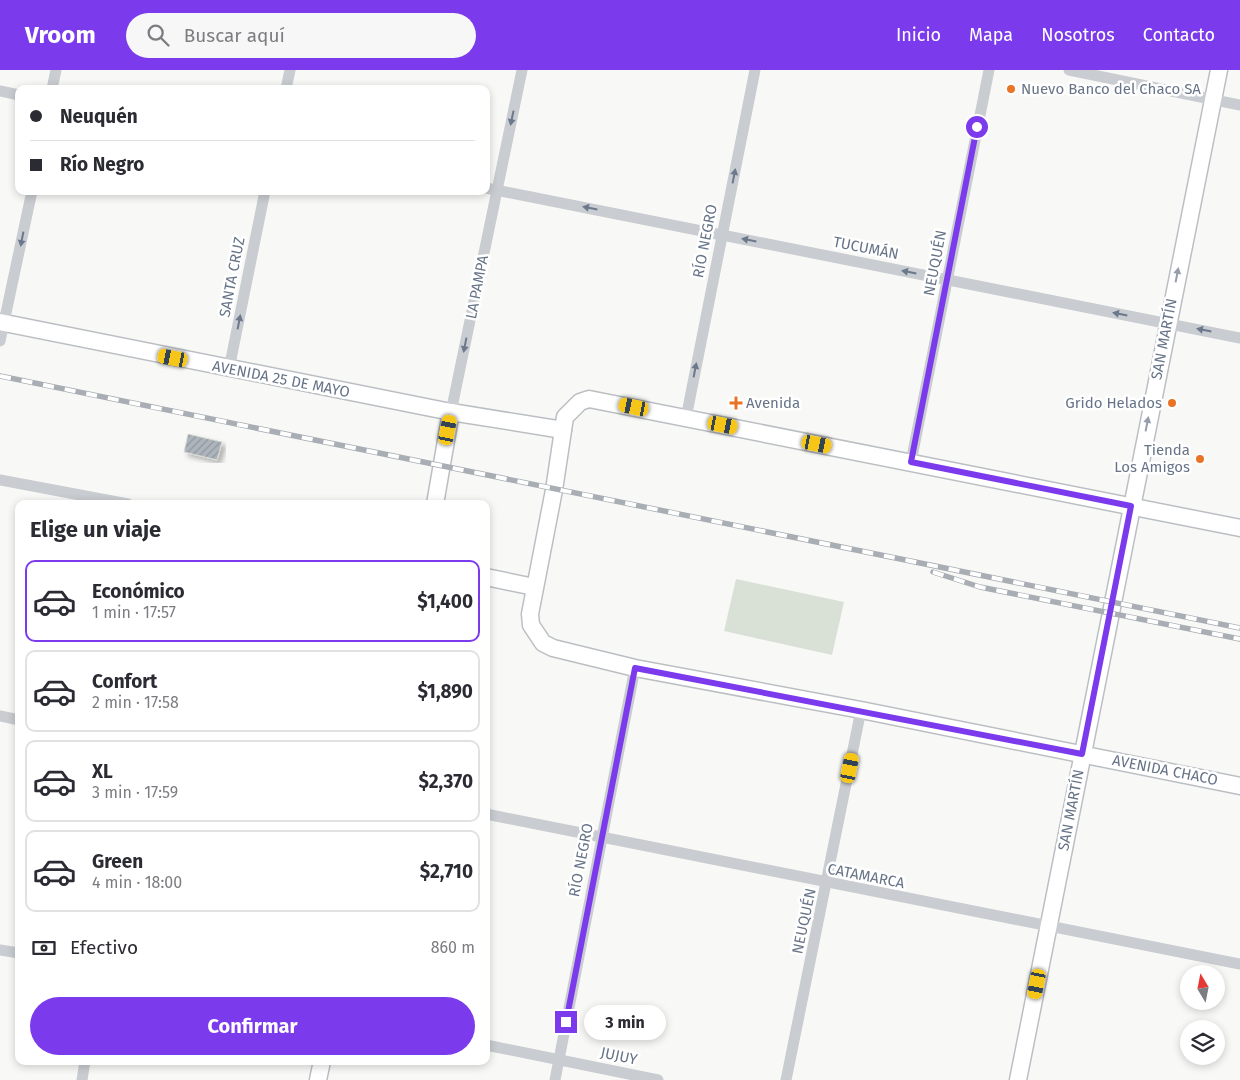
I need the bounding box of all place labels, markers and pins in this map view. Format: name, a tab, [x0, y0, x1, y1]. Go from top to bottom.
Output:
place label: Nuevo Banco del Chaco SA	[1021, 80, 1201, 98]
marker: Nuevo Banco del Chaco SA	[1005, 83, 1017, 95]
place label: Avenida	[746, 394, 800, 412]
place label: Grido Helados	[1065, 394, 1162, 412]
marker: Avenida	[730, 397, 742, 409]
marker: Grido Helados	[1166, 397, 1178, 409]
place label: Tienda Los Amigos	[1114, 441, 1190, 476]
marker: Tienda Los Amigos	[1194, 453, 1206, 465]

